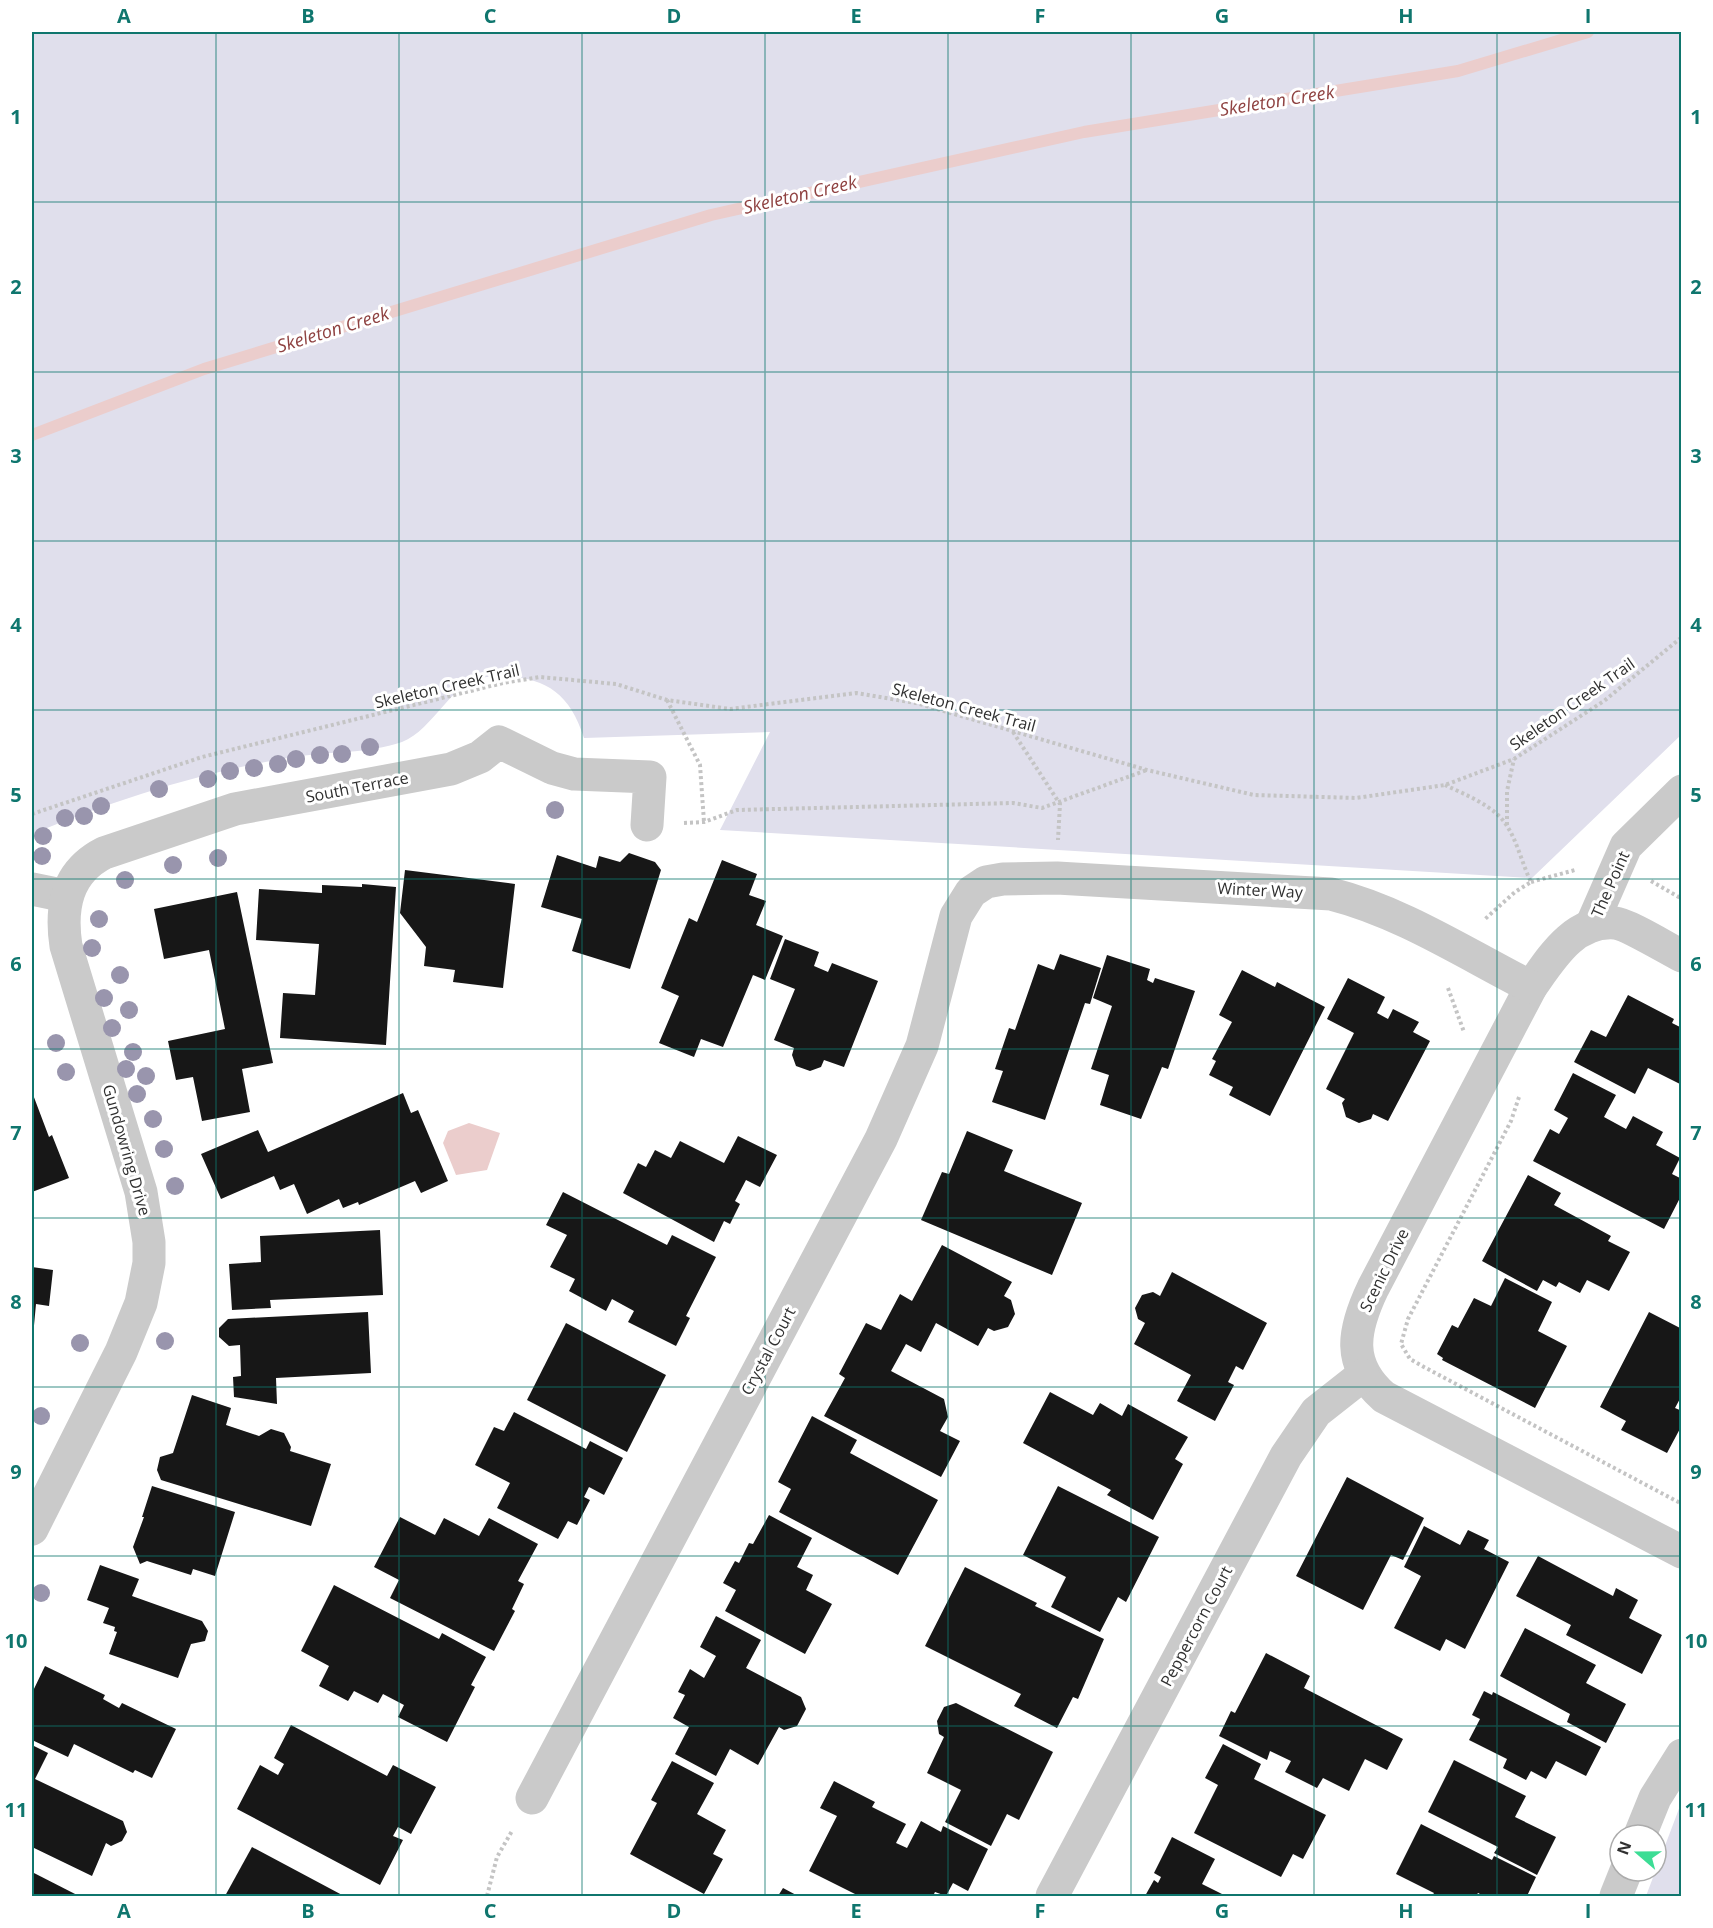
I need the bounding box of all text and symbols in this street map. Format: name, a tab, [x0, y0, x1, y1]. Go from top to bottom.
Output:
text: A	[117, 2, 131, 29]
text: B	[301, 2, 315, 29]
text: C	[484, 2, 497, 29]
text: D	[667, 2, 681, 29]
text: E	[850, 2, 862, 29]
text: F	[1035, 2, 1045, 29]
text: G	[1215, 2, 1229, 29]
text: H	[1398, 2, 1414, 29]
text: I	[1585, 2, 1591, 29]
water label: Skeleton Creek	[1218, 79, 1337, 121]
text: 1	[10, 103, 22, 130]
text: 1	[1690, 103, 1702, 130]
water label: Skeleton Creek	[741, 169, 860, 219]
text: 2	[10, 273, 22, 300]
text: 2	[1690, 273, 1702, 300]
water label: Skeleton Creek	[274, 300, 393, 357]
text: 3	[10, 442, 22, 469]
text: 3	[1690, 442, 1702, 469]
text: 4	[10, 611, 22, 638]
text: 4	[1690, 611, 1702, 638]
street label: Skeleton Creek Trail	[1505, 653, 1639, 755]
street label: Skeleton Creek Trail	[372, 659, 522, 713]
street label: Skeleton Creek Trail	[890, 677, 1038, 737]
street label: South Terrace	[304, 766, 410, 808]
text: 5	[10, 781, 22, 808]
text: 5	[1690, 781, 1702, 808]
street label: The Point	[1586, 847, 1635, 921]
street label: Winter Way	[1217, 877, 1304, 903]
text: 6	[10, 950, 22, 977]
text: 6	[1690, 950, 1702, 977]
street label: Gundowring Drive	[98, 1082, 156, 1218]
text: 7	[10, 1119, 22, 1146]
text: 7	[1690, 1119, 1702, 1146]
street label: Scenic Drive	[1354, 1225, 1414, 1315]
text: 8	[10, 1288, 22, 1315]
text: 8	[1690, 1288, 1702, 1315]
street label: Crystal Court	[736, 1303, 801, 1399]
text: 9	[10, 1458, 22, 1485]
text: 9	[1690, 1458, 1702, 1485]
street label: Peppercorn Court	[1155, 1562, 1237, 1690]
text: 10	[5, 1627, 27, 1654]
text: 10	[1685, 1627, 1707, 1654]
text: 11	[5, 1796, 27, 1823]
text: 11	[1685, 1796, 1707, 1823]
north arrow	[1608, 1823, 1668, 1883]
text: N	[1611, 1838, 1636, 1858]
text: A	[117, 1897, 131, 1924]
text: B	[301, 1897, 315, 1924]
text: C	[484, 1897, 497, 1924]
text: D	[667, 1897, 681, 1924]
text: E	[850, 1897, 862, 1924]
text: F	[1035, 1897, 1045, 1924]
text: G	[1215, 1897, 1229, 1924]
text: H	[1398, 1897, 1414, 1924]
text: I	[1585, 1897, 1591, 1924]

